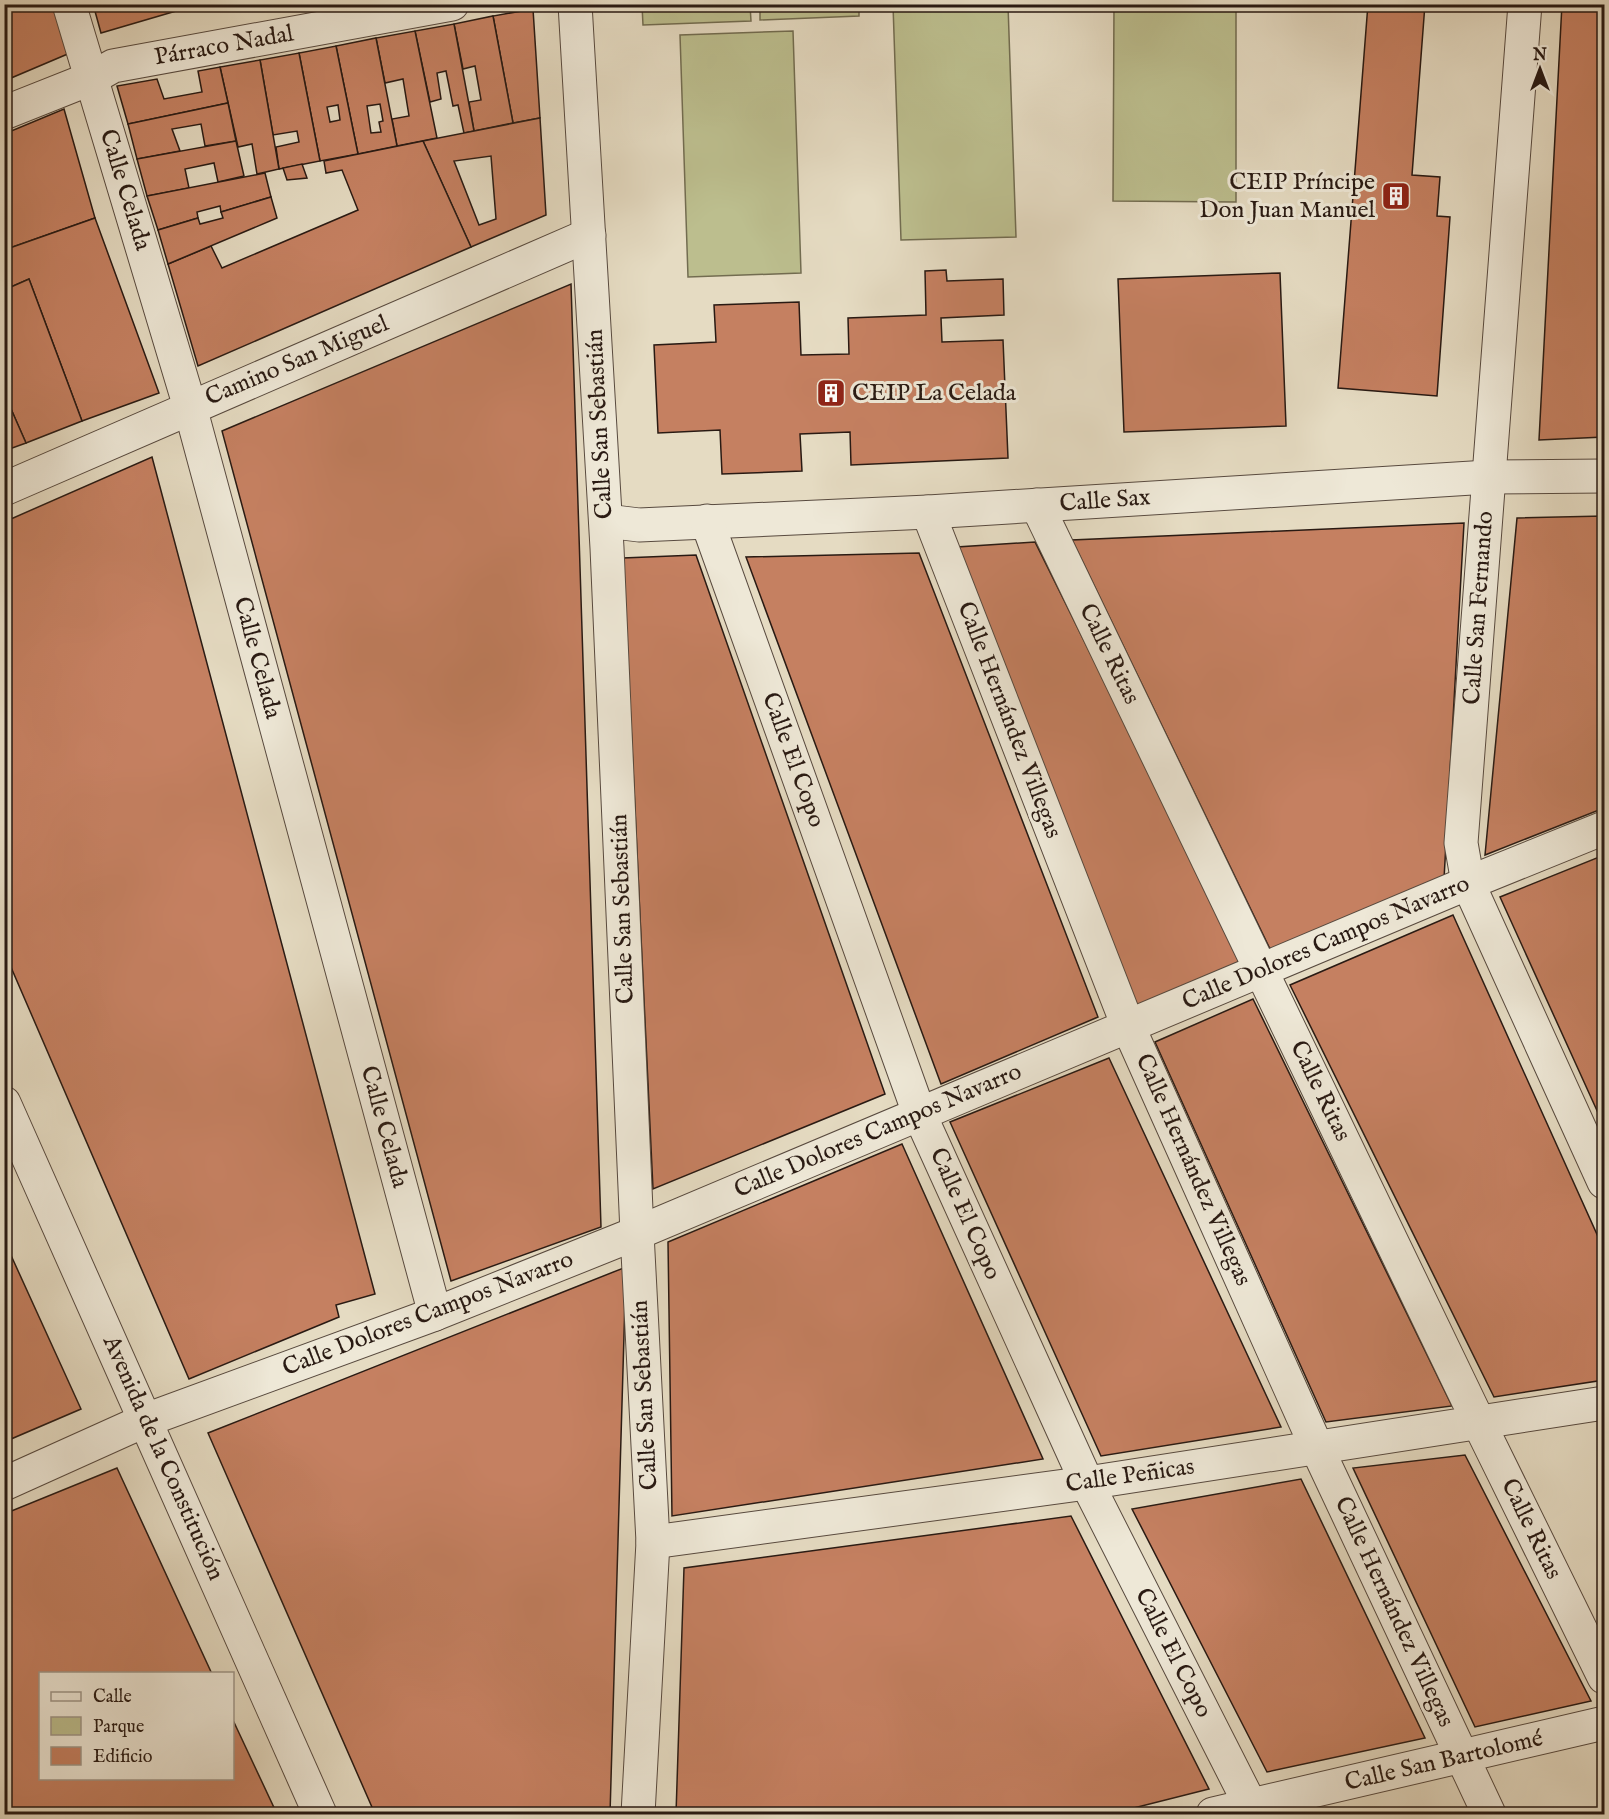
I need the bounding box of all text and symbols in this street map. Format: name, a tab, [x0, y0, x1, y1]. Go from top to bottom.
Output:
street label: Párraco Nadal	[152, 18, 296, 73]
north arrow	[1510, 39, 1570, 99]
text: N	[1532, 46, 1547, 66]
street label: Calle Celada	[92, 126, 158, 255]
place label: CEIP Príncipe Don Juan Manuel	[1199, 167, 1375, 226]
building icon: CEIP Príncipe Don Juan Manuel	[1380, 180, 1412, 212]
street label: Camino San Miguel	[201, 308, 394, 414]
street label: Calle San Sebastián	[580, 328, 620, 520]
building icon: CEIP La Celada	[815, 377, 847, 409]
place label: CEIP La Celada	[852, 378, 1017, 409]
street label: Calle Sax	[1058, 482, 1152, 520]
street label: Calle San Fernando	[1457, 510, 1501, 706]
street label: Calle Celada	[226, 594, 288, 723]
street label: Calle Hernández Villegas	[950, 597, 1068, 843]
street label: Calle Ritas	[1071, 599, 1147, 709]
street label: Calle El Copo	[754, 688, 832, 832]
street label: Calle San Sebastián	[604, 813, 642, 1005]
street label: Calle Dolores Campos Navarro	[1178, 868, 1474, 1018]
street label: Calle Ritas	[1282, 1036, 1358, 1146]
street label: Calle Hernández Villegas	[1128, 1049, 1258, 1291]
street label: Calle Dolores Campos Navarro	[730, 1056, 1026, 1206]
street label: Calle Celada	[353, 1063, 415, 1192]
street label: Calle El Copo	[922, 1143, 1008, 1285]
street label: Calle Dolores Campos Navarro	[278, 1244, 578, 1384]
street label: Calle San Sebastián	[625, 1299, 665, 1491]
street label: Avenida de la Constitución	[95, 1330, 231, 1585]
street label: Calle Peñicas	[1064, 1452, 1196, 1500]
street label: Calle Ritas	[1493, 1474, 1569, 1584]
street label: Calle Hernández Villegas	[1327, 1492, 1461, 1732]
street label: Calle El Copo	[1127, 1583, 1219, 1723]
legend	[39, 1672, 234, 1780]
text: Calle	[93, 1686, 132, 1709]
text: Parque	[93, 1716, 144, 1739]
street label: Calle San Bartolomé	[1342, 1723, 1546, 1799]
text: Edificio	[93, 1746, 153, 1769]

